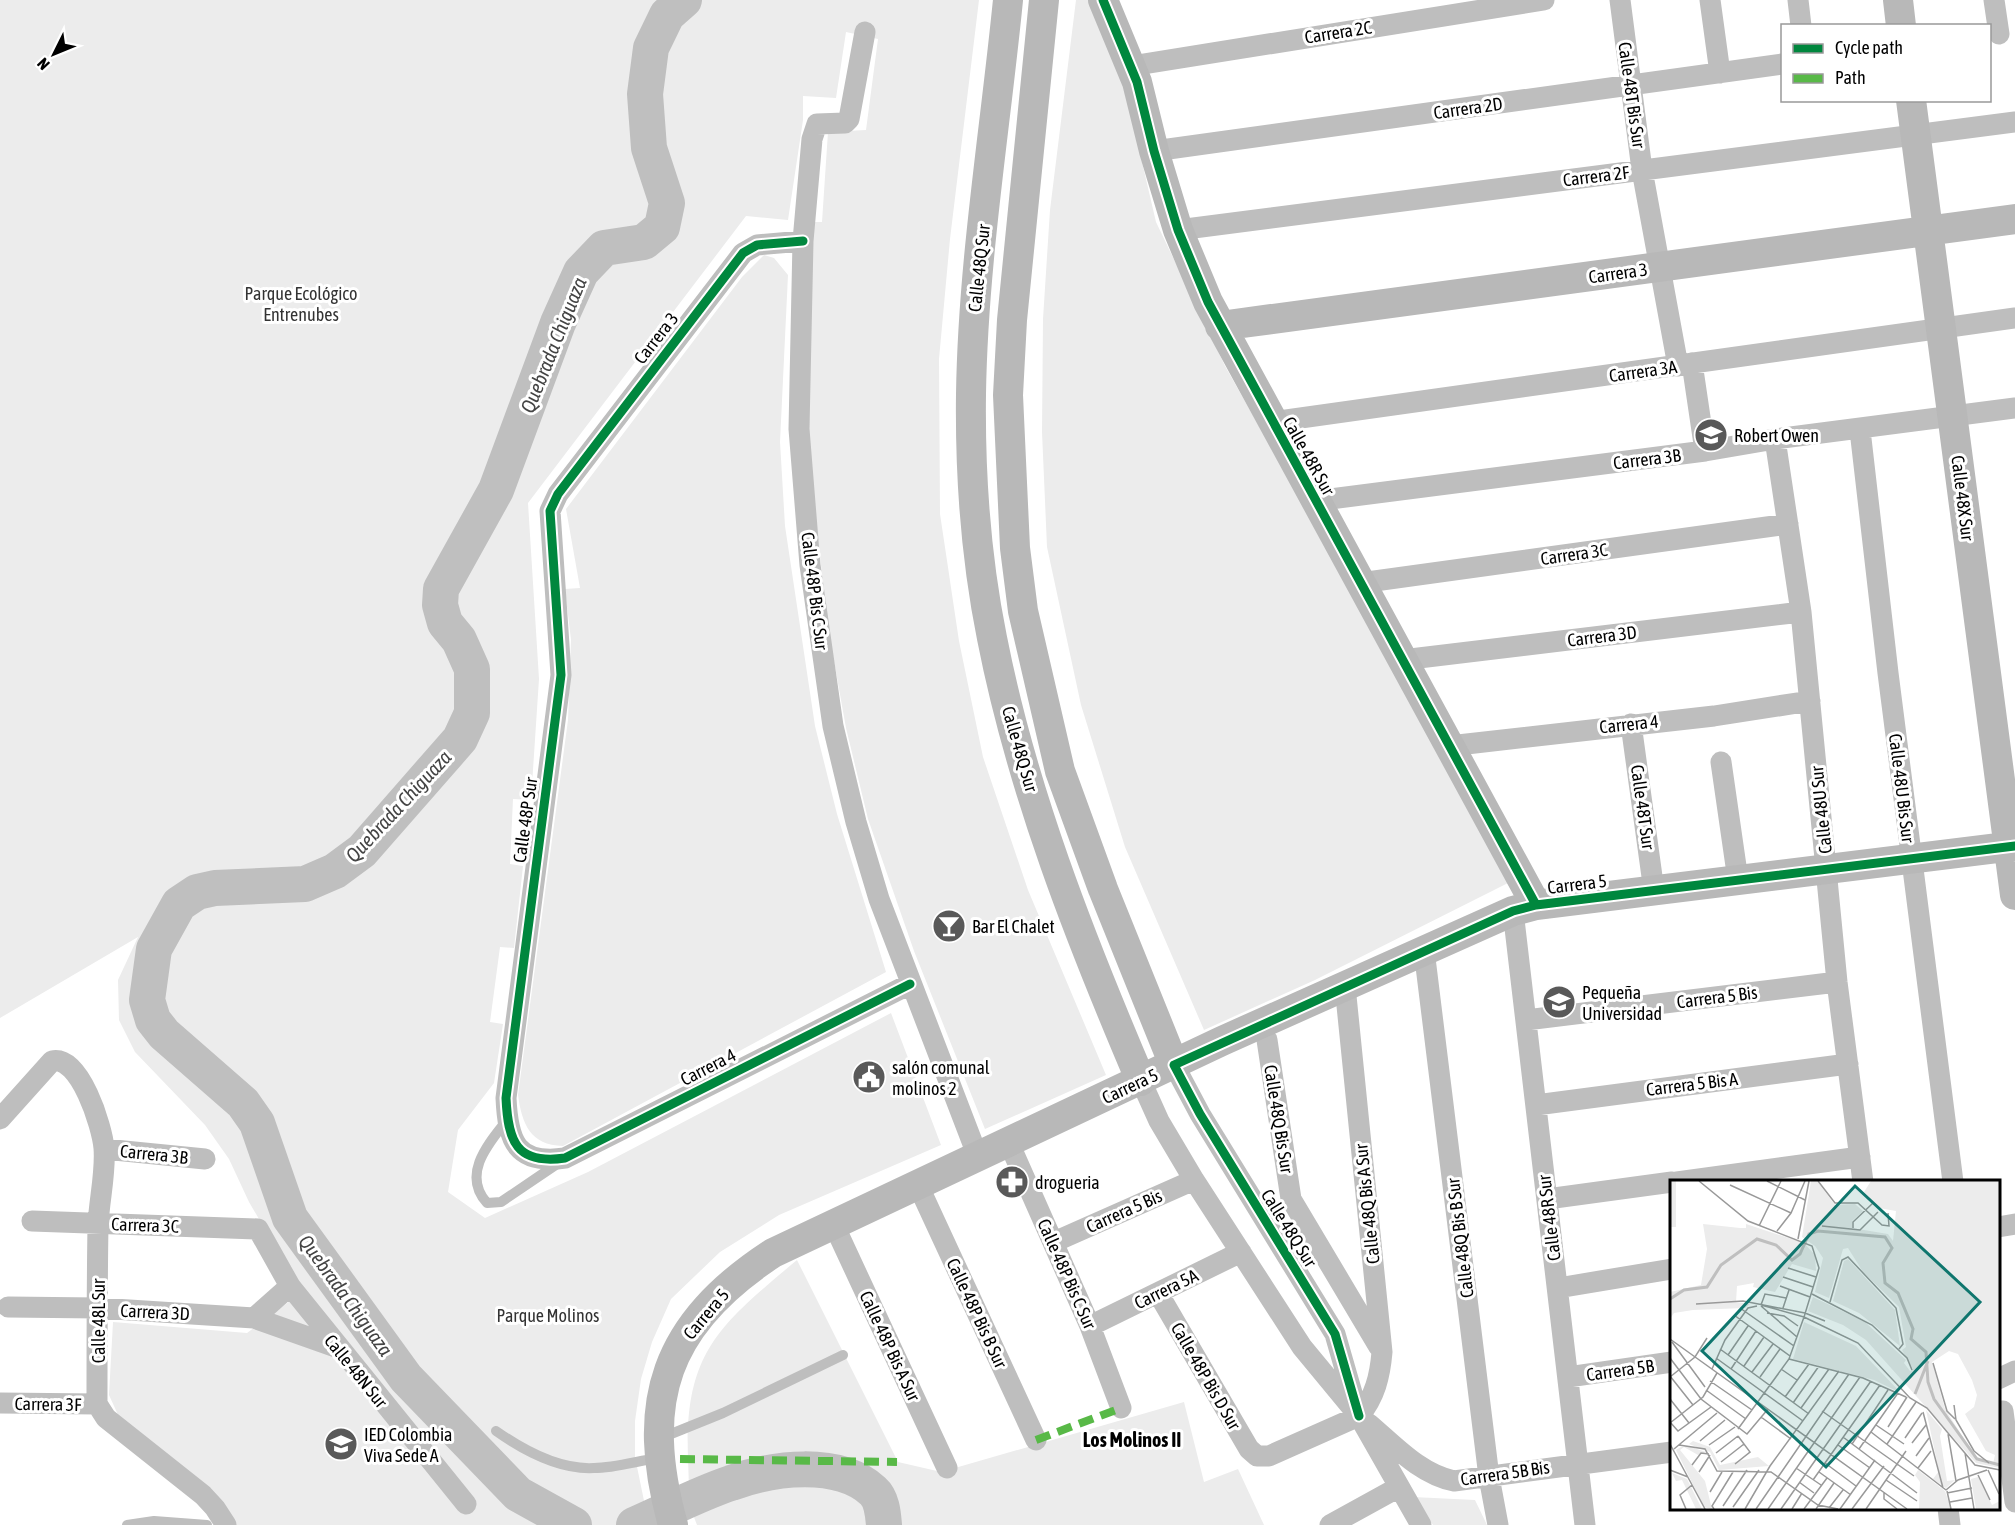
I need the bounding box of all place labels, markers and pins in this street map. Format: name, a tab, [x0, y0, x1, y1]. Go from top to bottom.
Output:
school or university icon: Robert Owen	[1693, 417, 1729, 453]
place label: Robert Owen	[1734, 425, 1819, 446]
bar icon: Bar El Chalet	[931, 908, 967, 944]
place label: Bar El Chalet	[972, 916, 1055, 937]
place label: Pequeña Universidad	[1582, 982, 1662, 1024]
school or university icon: Pequeña Universidad	[1541, 984, 1577, 1020]
place label: salón comunal molinos 2	[892, 1057, 990, 1099]
public building icon: salón comunal molinos 2	[851, 1059, 887, 1095]
pharmacy icon: drogueria	[994, 1164, 1030, 1200]
place label: drogueria	[1035, 1172, 1100, 1193]
place label: IED Colombia Viva Sede A	[364, 1424, 452, 1466]
school or university icon: IED Colombia Viva Sede A	[323, 1426, 359, 1462]

